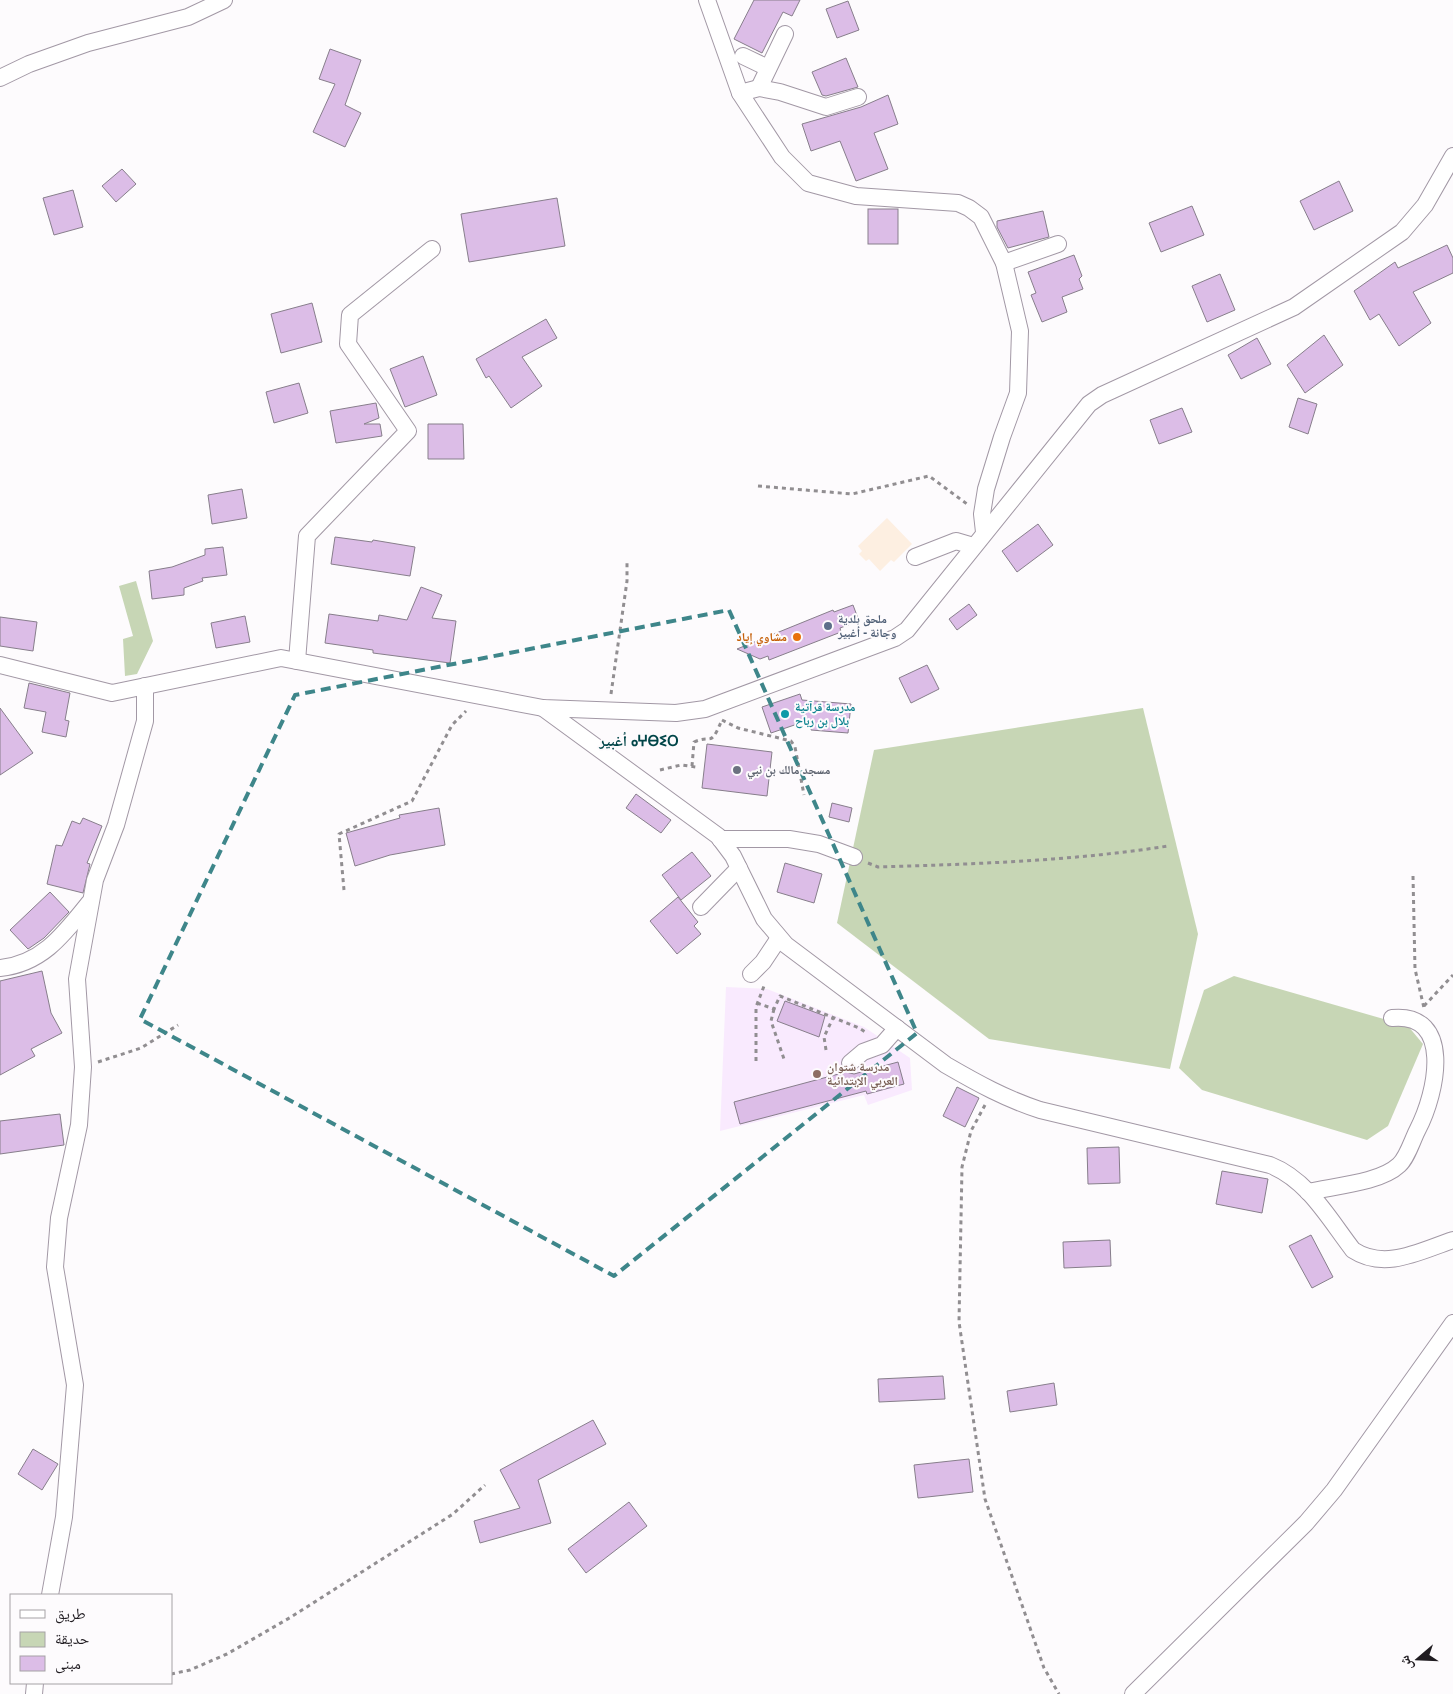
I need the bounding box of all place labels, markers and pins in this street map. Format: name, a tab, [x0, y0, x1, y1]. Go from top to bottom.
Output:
place label: ملحق بلدية وجانة - أغبير	[837, 610, 896, 641]
marker: ملحق بلدية وجانة - أغبير	[822, 620, 834, 632]
place label: مشاوي إياد	[737, 628, 787, 647]
marker: مشاوي إياد	[791, 631, 803, 643]
place label: مدرسة قرآتية بلال بن رباح	[795, 698, 856, 729]
marker: مدرسة قرآتية بلال بن رباح	[779, 708, 791, 720]
place label: مسجد مالك بن نبي	[747, 761, 831, 780]
marker: مسجد مالك بن نبي	[731, 764, 743, 776]
place label: مدرسة شتوان العربي الإبتدائية	[827, 1058, 898, 1091]
marker: مدرسة شتوان العربي الإبتدائية	[811, 1068, 823, 1080]

